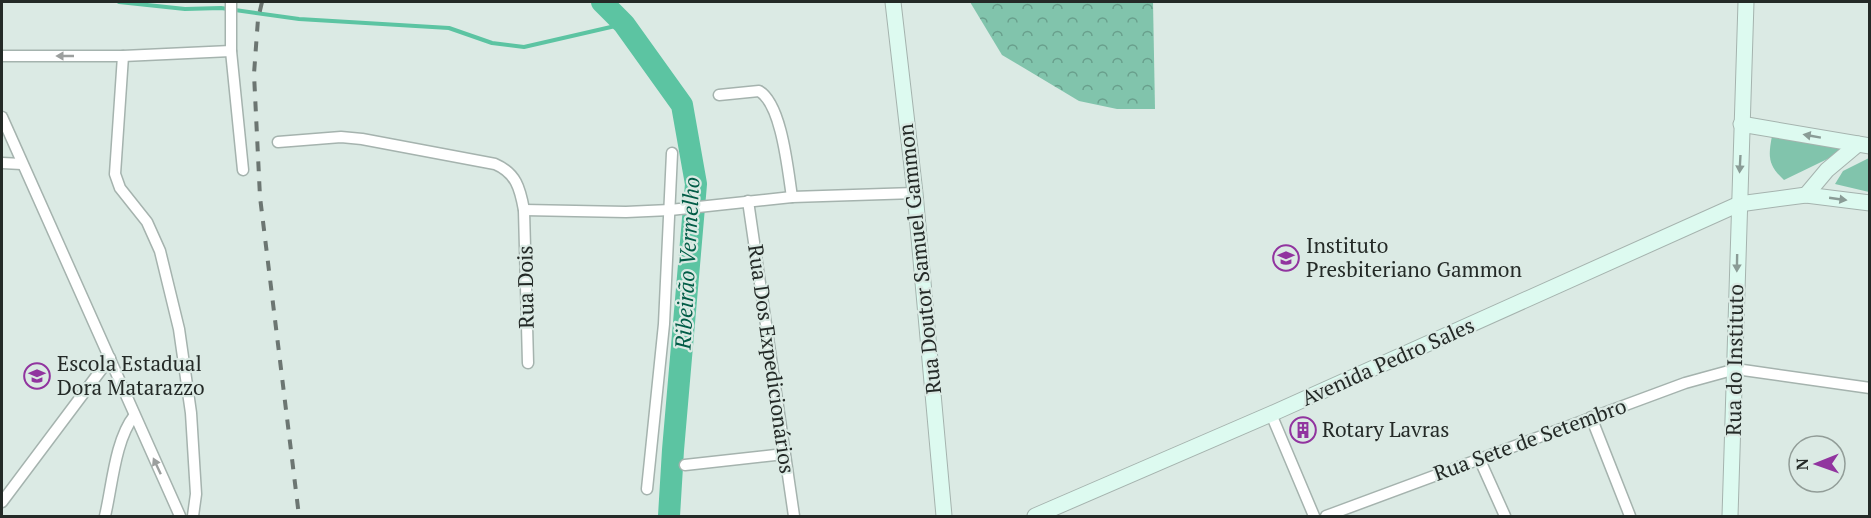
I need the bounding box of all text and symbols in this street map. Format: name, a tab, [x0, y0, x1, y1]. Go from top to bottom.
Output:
one-way arrow	[55, 51, 74, 61]
street label: Rua Doutor Samuel Gammon	[891, 122, 947, 396]
one-way arrow	[1802, 132, 1821, 141]
one-way arrow	[1735, 155, 1744, 174]
water label: Ribeirão Vermelho	[667, 176, 705, 351]
one-way arrow	[1828, 194, 1847, 204]
place label: Instituto Presbiteriano Gammon	[1306, 231, 1522, 283]
street label: Rua Dos Expedicionários	[742, 242, 802, 475]
school or university icon: Instituto Presbiteriano Gammon	[1271, 243, 1301, 273]
street label: Rua Dois	[510, 245, 540, 329]
one-way arrow	[1733, 253, 1742, 272]
street label: Rua do Instituto	[1719, 284, 1749, 436]
street label: Avenida Pedro Sales	[1297, 310, 1478, 412]
place label: Escola Estadual Dora Matarazzo	[57, 349, 205, 401]
school or university icon: Escola Estadual Dora Matarazzo	[22, 361, 52, 391]
street label: Rua Sete de Setembro	[1429, 391, 1630, 487]
building icon: Rotary Lavras	[1288, 415, 1318, 445]
place label: Rotary Lavras	[1322, 415, 1449, 443]
north arrow	[1787, 434, 1847, 494]
one-way arrow	[152, 457, 162, 475]
text: N	[1791, 458, 1813, 471]

